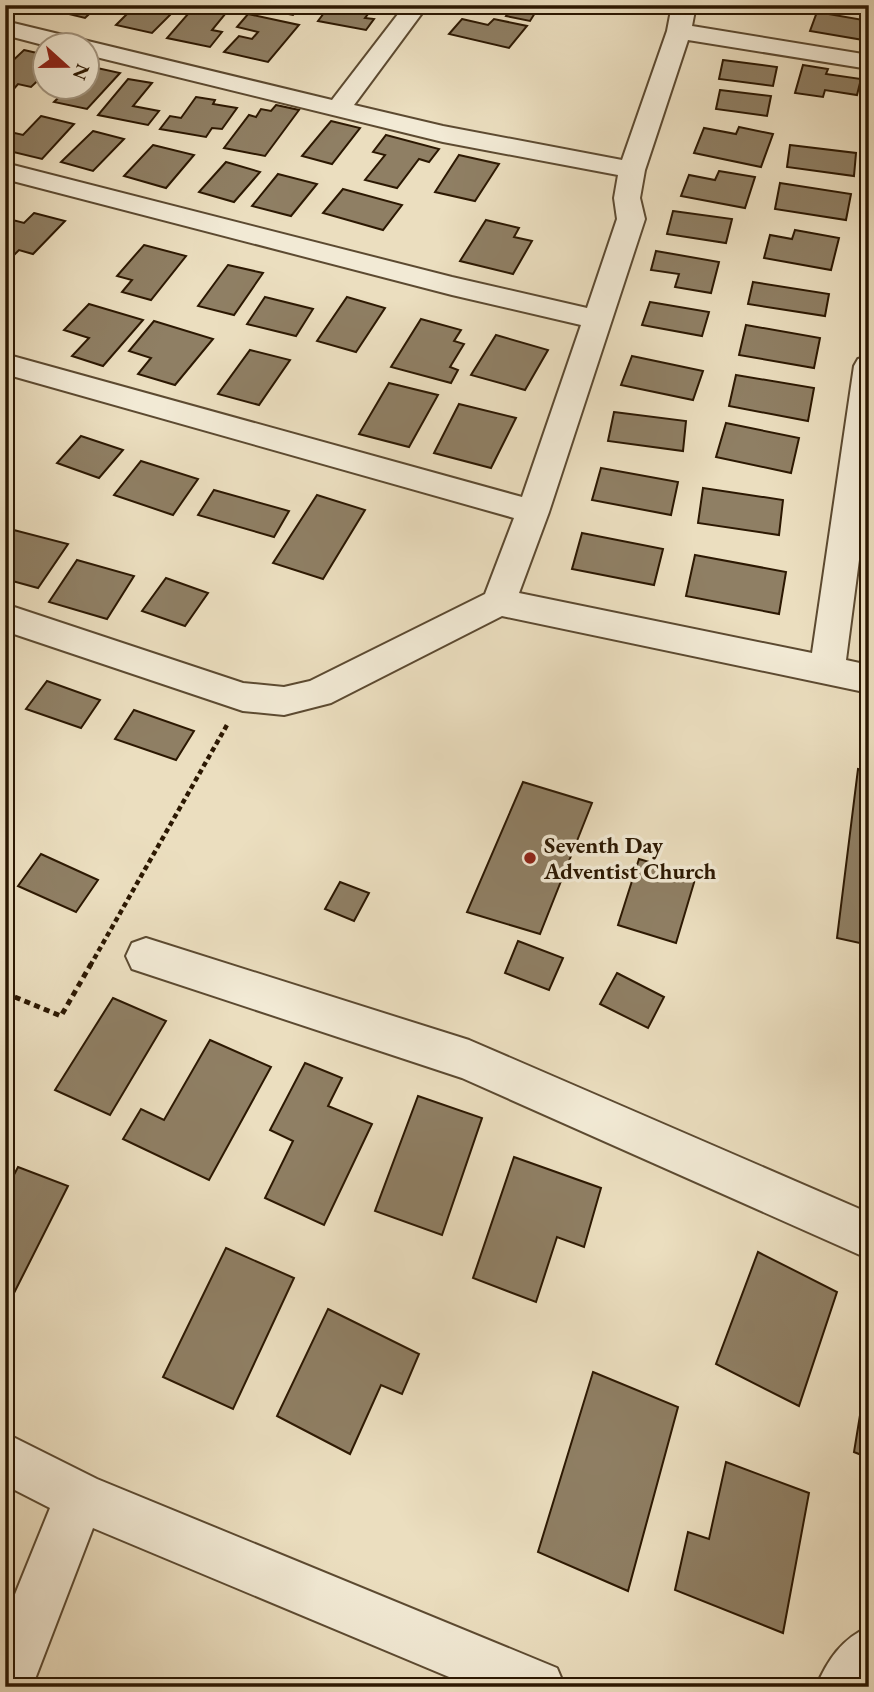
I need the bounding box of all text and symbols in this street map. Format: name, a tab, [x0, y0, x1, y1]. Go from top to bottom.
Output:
north arrow	[32, 32, 102, 102]
text: N	[67, 60, 96, 84]
place label: Seventh Day Adventist Church	[543, 830, 717, 886]
marker: Seventh Day Adventist Church	[522, 850, 538, 866]

